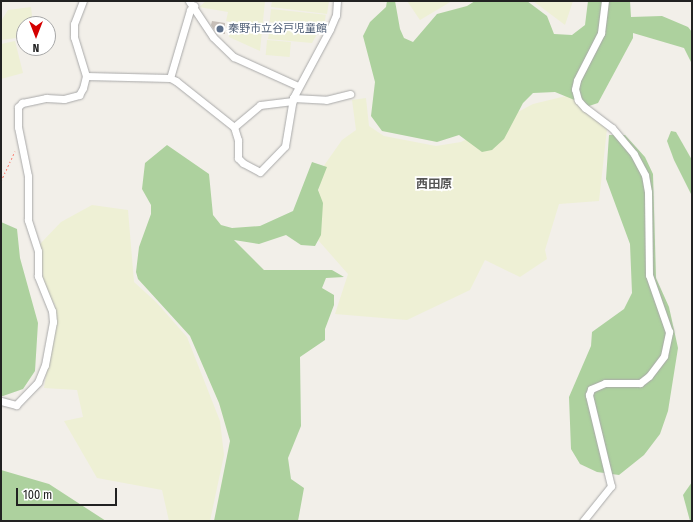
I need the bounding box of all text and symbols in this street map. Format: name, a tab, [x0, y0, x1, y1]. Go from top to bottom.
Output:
north arrow	[16, 16, 56, 56]
place label: 秦野市立谷戸児童館	[228, 22, 327, 36]
marker: 秦野市立谷戸児童館	[215, 24, 225, 34]
text: N	[33, 41, 39, 54]
district label: 西田原	[416, 178, 452, 192]
scale bar	[18, 480, 119, 506]
text: 100 m	[23, 488, 52, 502]

